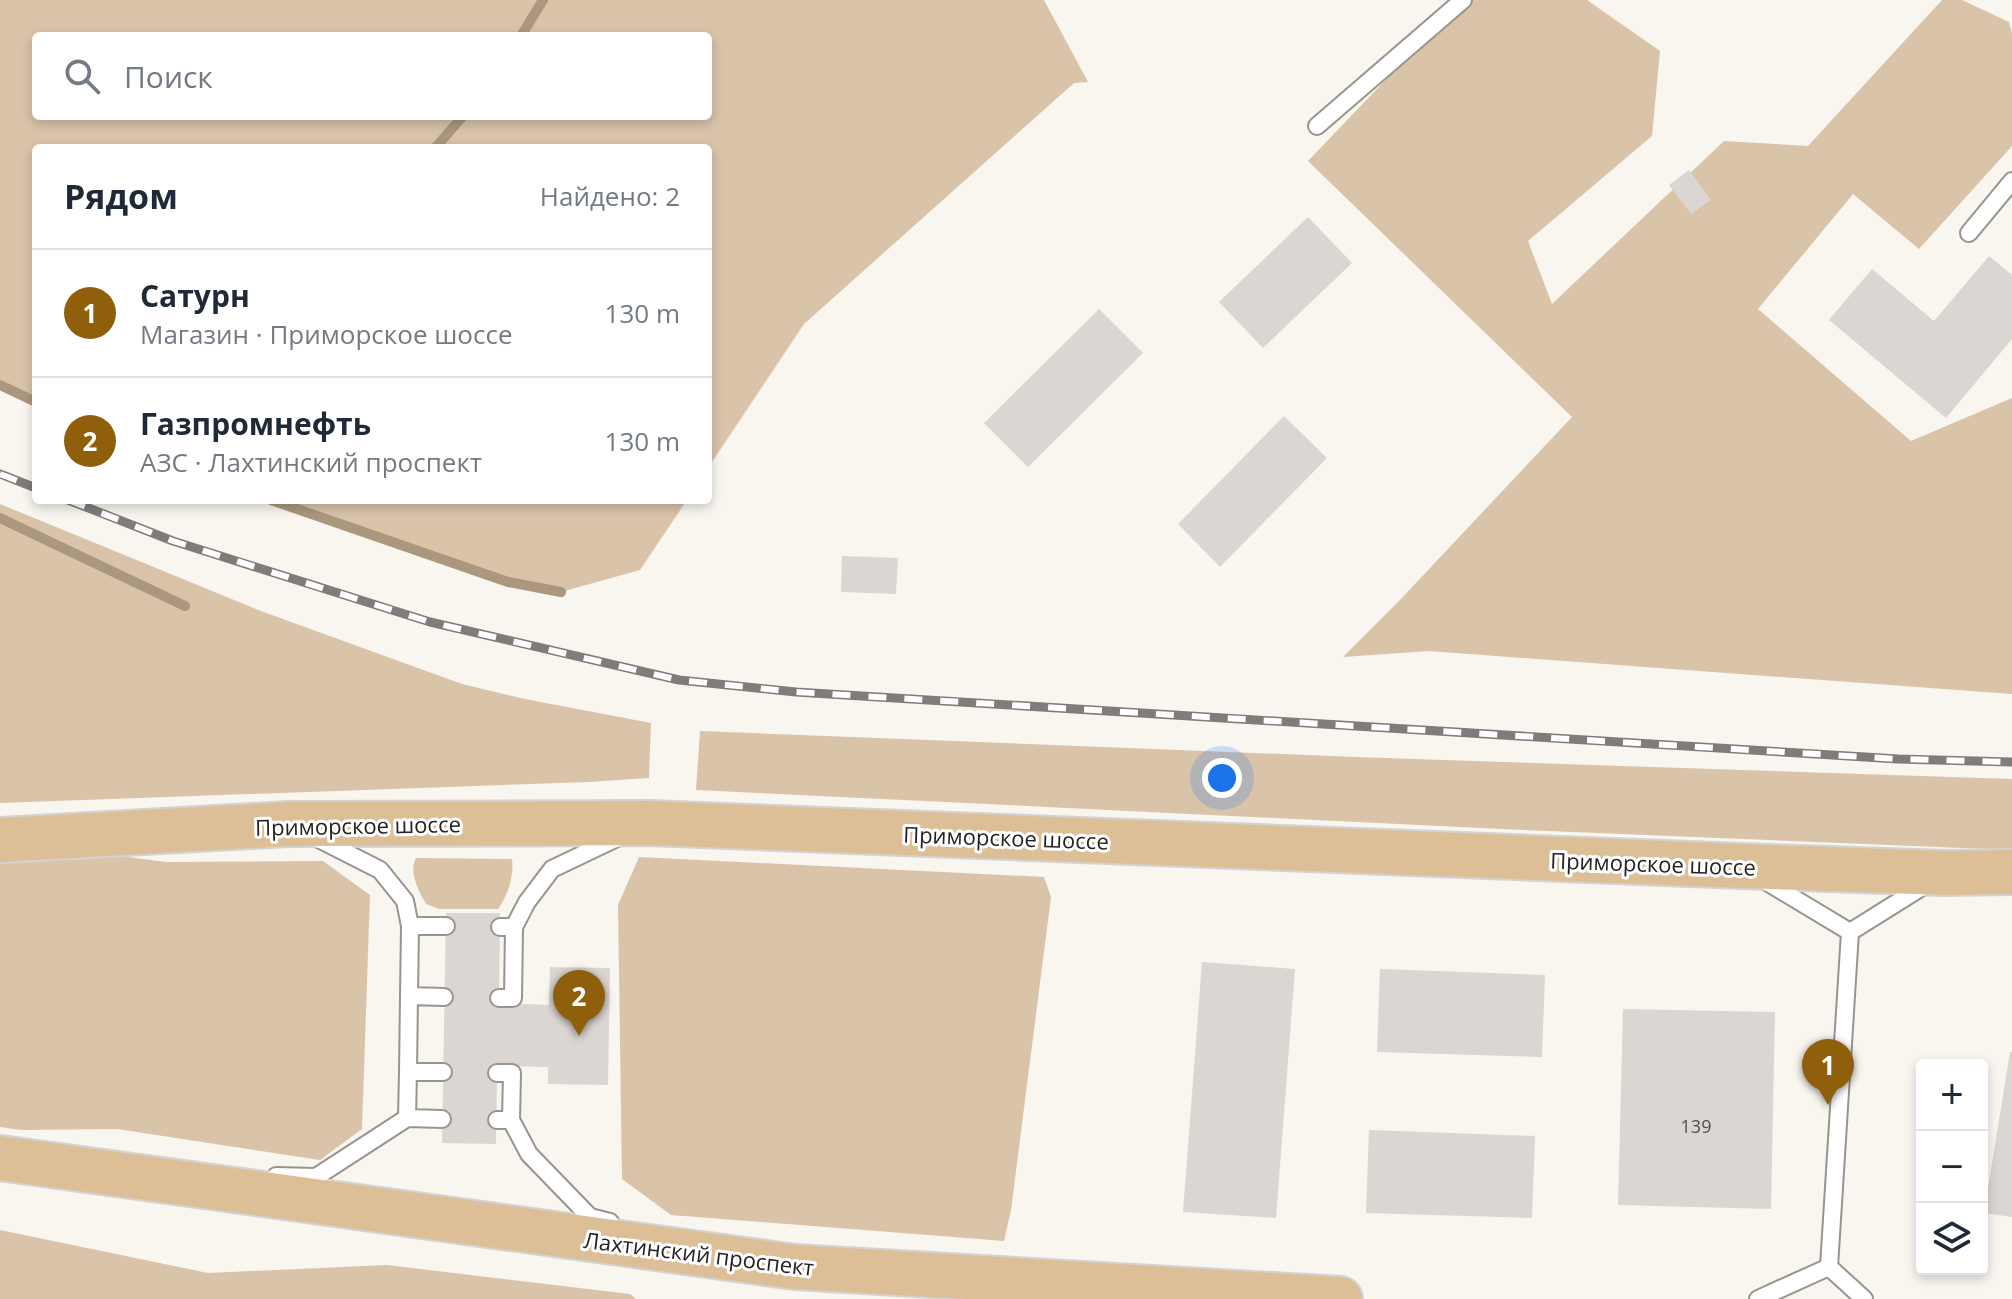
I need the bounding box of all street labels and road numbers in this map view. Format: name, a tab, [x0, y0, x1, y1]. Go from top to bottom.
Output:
street label: Приморское шоссе	[255, 808, 461, 842]
street label: Приморское шоссе	[903, 818, 1109, 856]
street label: Приморское шоссе	[1550, 844, 1756, 882]
street label: Лахтинский проспект	[582, 1224, 816, 1282]

